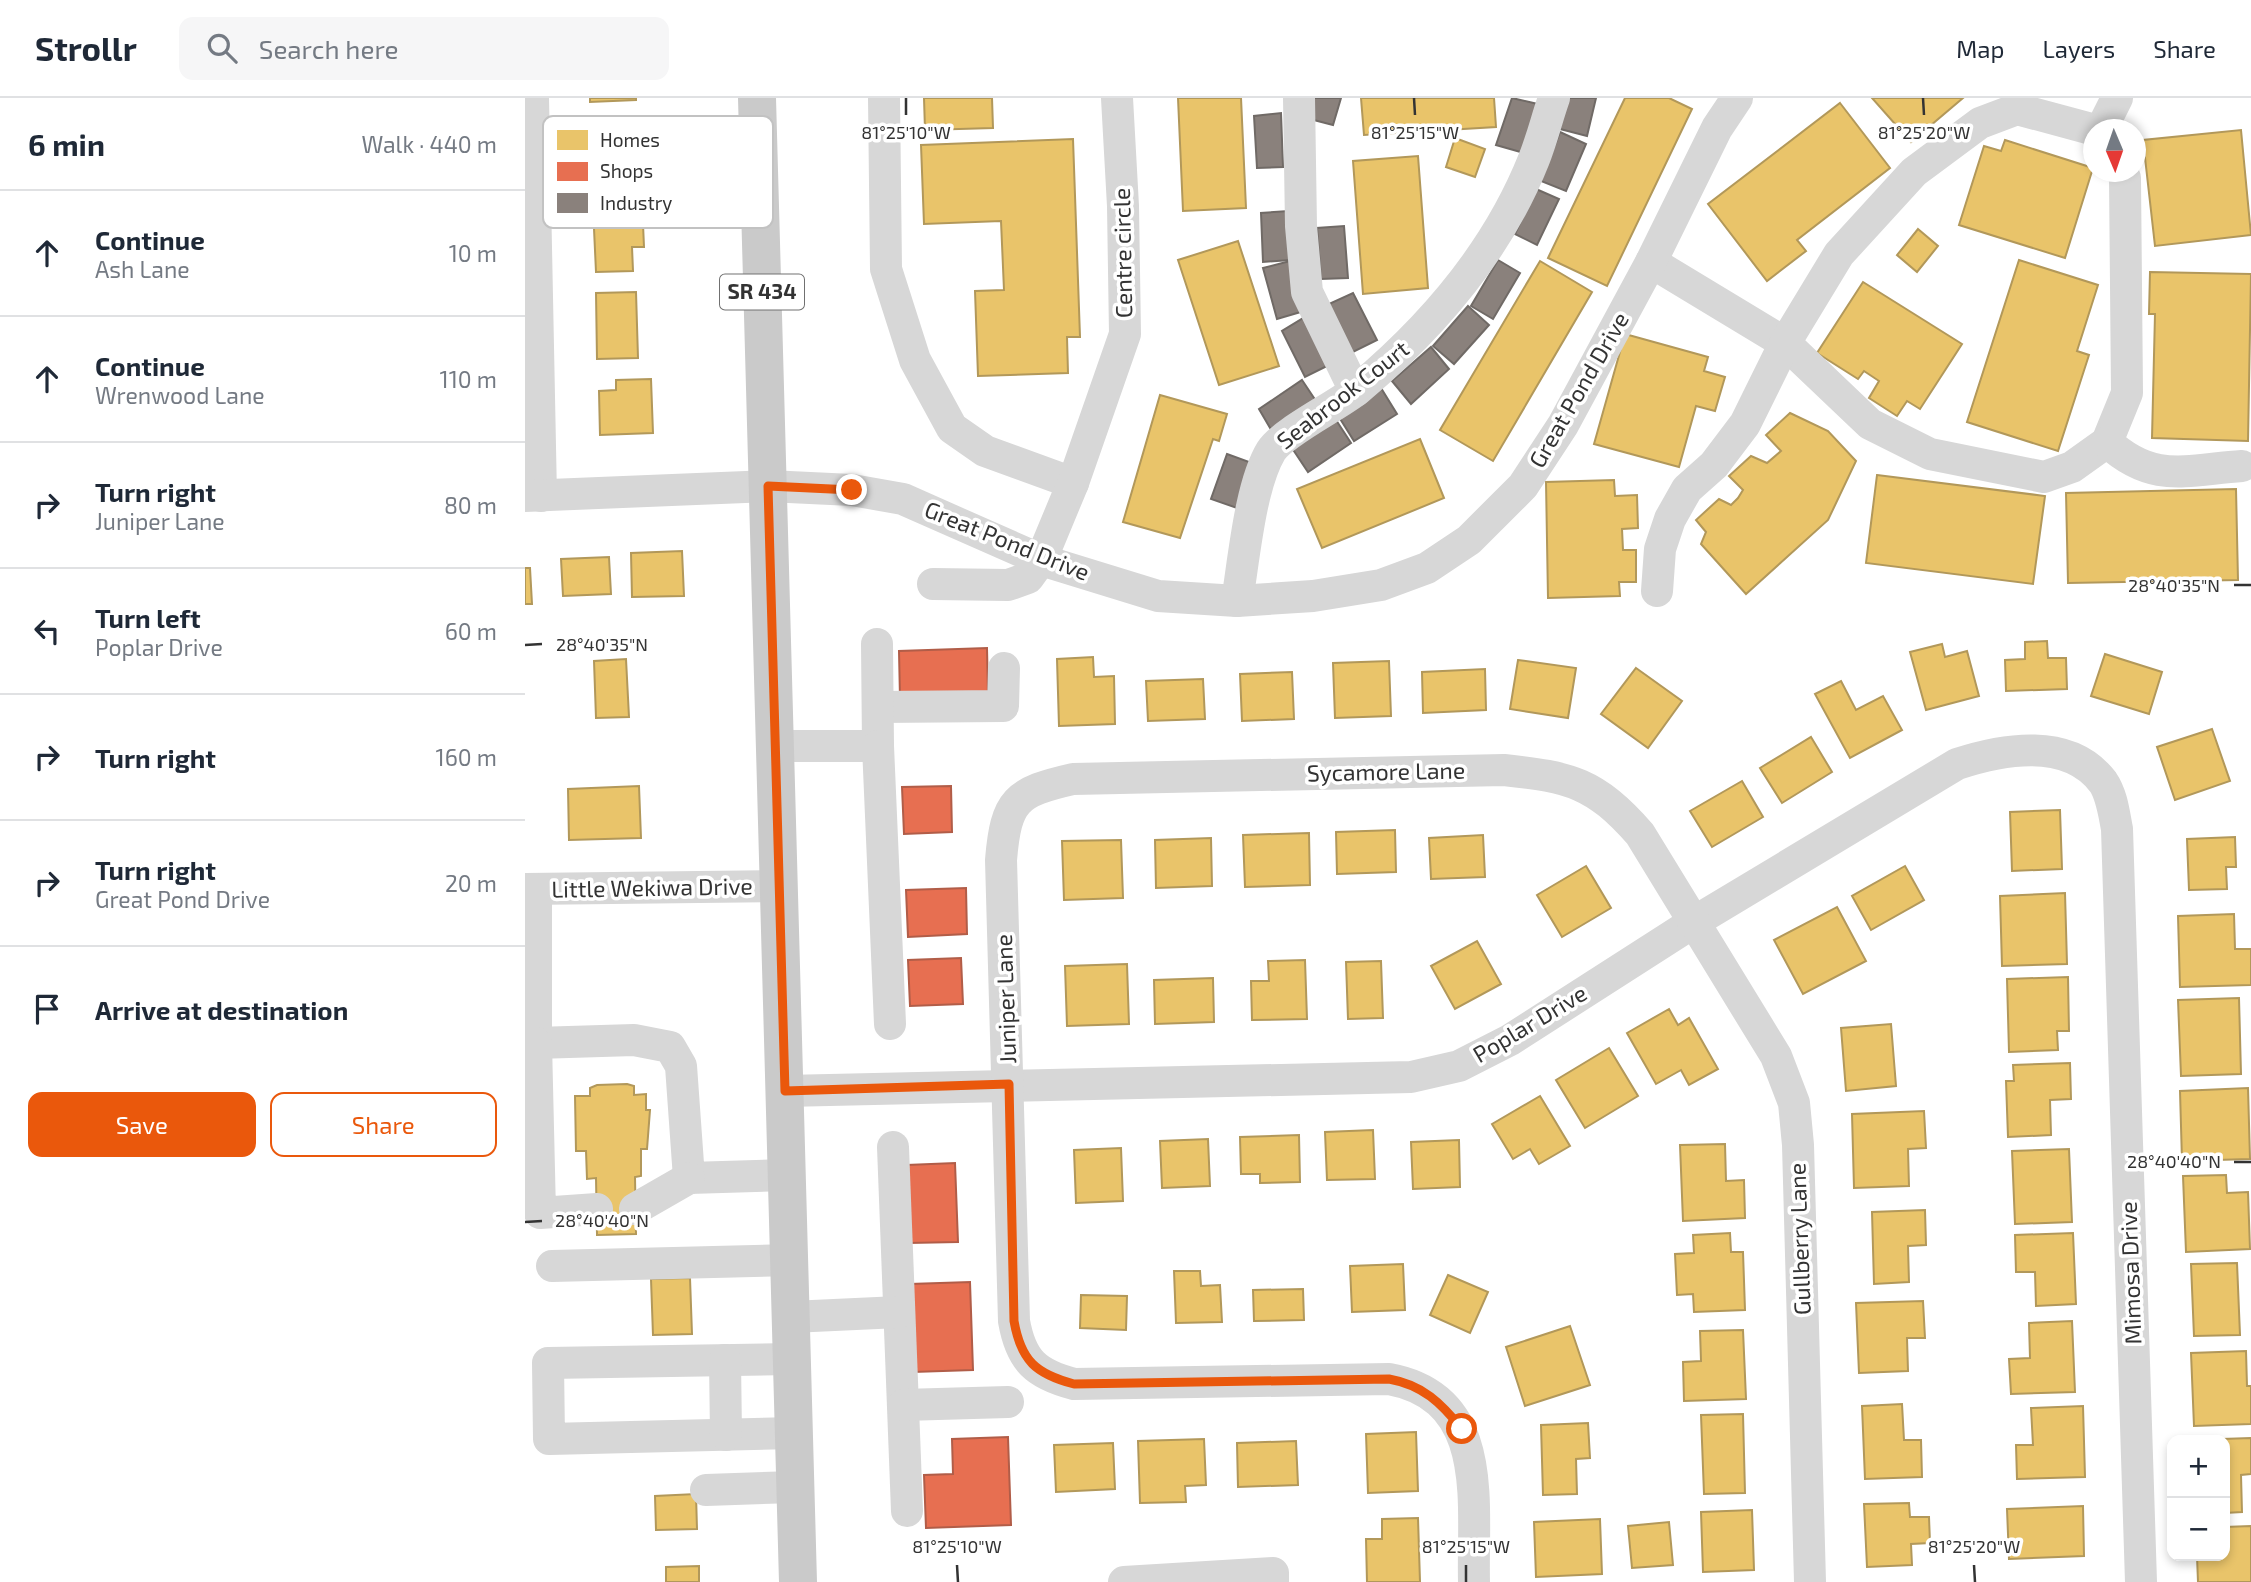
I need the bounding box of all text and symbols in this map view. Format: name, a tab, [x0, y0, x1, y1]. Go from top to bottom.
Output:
search box	[179, 17, 669, 80]
text: Strollr	[35, 28, 137, 68]
icon: search	[203, 29, 241, 67]
text: Search here	[259, 33, 398, 64]
text: Map	[1956, 34, 2004, 63]
text: Layers	[2042, 34, 2115, 63]
text: Share	[2153, 34, 2216, 63]
legend	[543, 116, 773, 228]
north arrow	[2083, 119, 2146, 182]
text: 81°25'10"W	[861, 121, 951, 143]
text: 81°25'15"W	[1371, 121, 1459, 143]
text: 81°25'20"W	[1878, 121, 1970, 143]
text: 6 min	[28, 126, 105, 162]
text: Homes	[600, 128, 660, 151]
text: Walk · 440 m	[361, 130, 497, 158]
text: Shops	[600, 159, 653, 182]
street label: Centre circle	[1107, 188, 1137, 318]
text: Industry	[600, 191, 672, 214]
text: Continue	[95, 224, 205, 255]
icon: ahead	[28, 234, 66, 272]
text: 10 m	[449, 239, 497, 267]
text: Ash Lane	[95, 255, 190, 283]
road number: SR 434	[720, 274, 804, 310]
street label: Great Pond Drive	[1522, 307, 1634, 472]
street label: Seabrook Court	[1271, 334, 1414, 454]
text: Continue	[95, 350, 205, 381]
icon: ahead	[28, 360, 66, 398]
text: 110 m	[440, 365, 497, 393]
text: Wrenwood Lane	[95, 381, 265, 409]
route end	[836, 474, 867, 505]
text: Turn right	[95, 476, 216, 507]
icon: right	[28, 486, 66, 524]
text: 80 m	[444, 491, 497, 519]
street label: Great Pond Drive	[921, 494, 1094, 586]
text: Juniper Lane	[95, 507, 225, 535]
text: 28°40'35"N	[2128, 574, 2220, 596]
text: Turn left	[95, 602, 201, 633]
icon: left	[28, 612, 66, 650]
text: 60 m	[445, 617, 497, 645]
text: Poplar Drive	[95, 633, 223, 661]
text: 28°40'35"N	[556, 633, 648, 655]
icon: right	[28, 738, 66, 776]
text: Turn right	[95, 742, 216, 773]
text: 160 m	[436, 743, 497, 771]
street label: Sycamore Lane	[1307, 756, 1465, 786]
text: Turn right	[95, 854, 216, 885]
icon: right	[28, 864, 66, 902]
text: 20 m	[445, 869, 497, 897]
street label: Little Wekiwa Drive	[551, 871, 753, 903]
text: Great Pond Drive	[95, 885, 270, 913]
street label: Juniper Lane	[989, 934, 1021, 1064]
street label: Poplar Drive	[1468, 978, 1591, 1068]
icon: arrive	[28, 990, 66, 1028]
text: Arrive at destination	[95, 994, 348, 1025]
button: Save	[28, 1092, 256, 1157]
button: Share	[270, 1092, 497, 1157]
text: 28°40'40"N	[2127, 1150, 2221, 1172]
street label: Gullberry Lane	[1782, 1163, 1816, 1316]
street label: Mimosa Drive	[2114, 1201, 2146, 1345]
text: 28°40'40"N	[555, 1209, 649, 1231]
route start	[1446, 1413, 1477, 1444]
map controls	[2167, 1435, 2230, 1561]
button: +	[2167, 1435, 2230, 1498]
button: −	[2167, 1498, 2230, 1561]
text: 81°25'10"W	[912, 1535, 1002, 1557]
text: 81°25'15"W	[1422, 1535, 1510, 1557]
text: 81°25'20"W	[1928, 1535, 2020, 1557]

